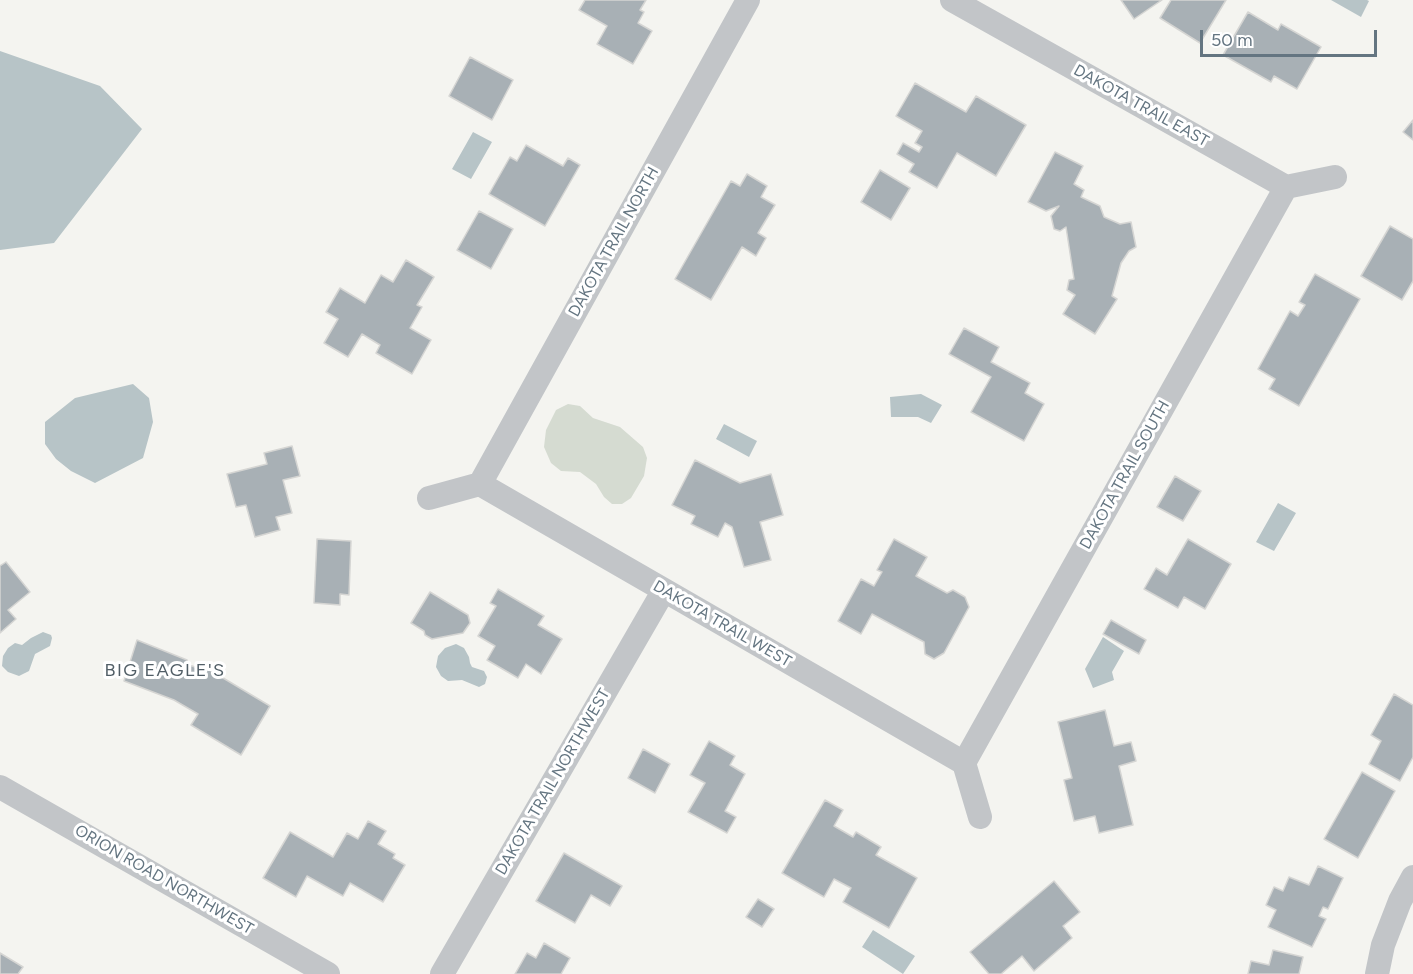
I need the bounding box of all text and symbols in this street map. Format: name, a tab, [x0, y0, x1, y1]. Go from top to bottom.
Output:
scale bar	[1203, 18, 1380, 56]
text: 50 m	[1211, 29, 1253, 51]
street label: DAKOTA TRAIL EAST	[1070, 61, 1212, 151]
street label: DAKOTA TRAIL NORTH	[565, 164, 663, 320]
street label: DAKOTA TRAIL SOUTH	[1076, 397, 1174, 553]
street label: DAKOTA TRAIL WEST	[650, 577, 794, 671]
district label: BIG EAGLE'S	[104, 660, 226, 682]
street label: DAKOTA TRAIL NORTHWEST	[492, 685, 614, 879]
street label: ORION ROAD NORTHWEST	[71, 821, 257, 939]

